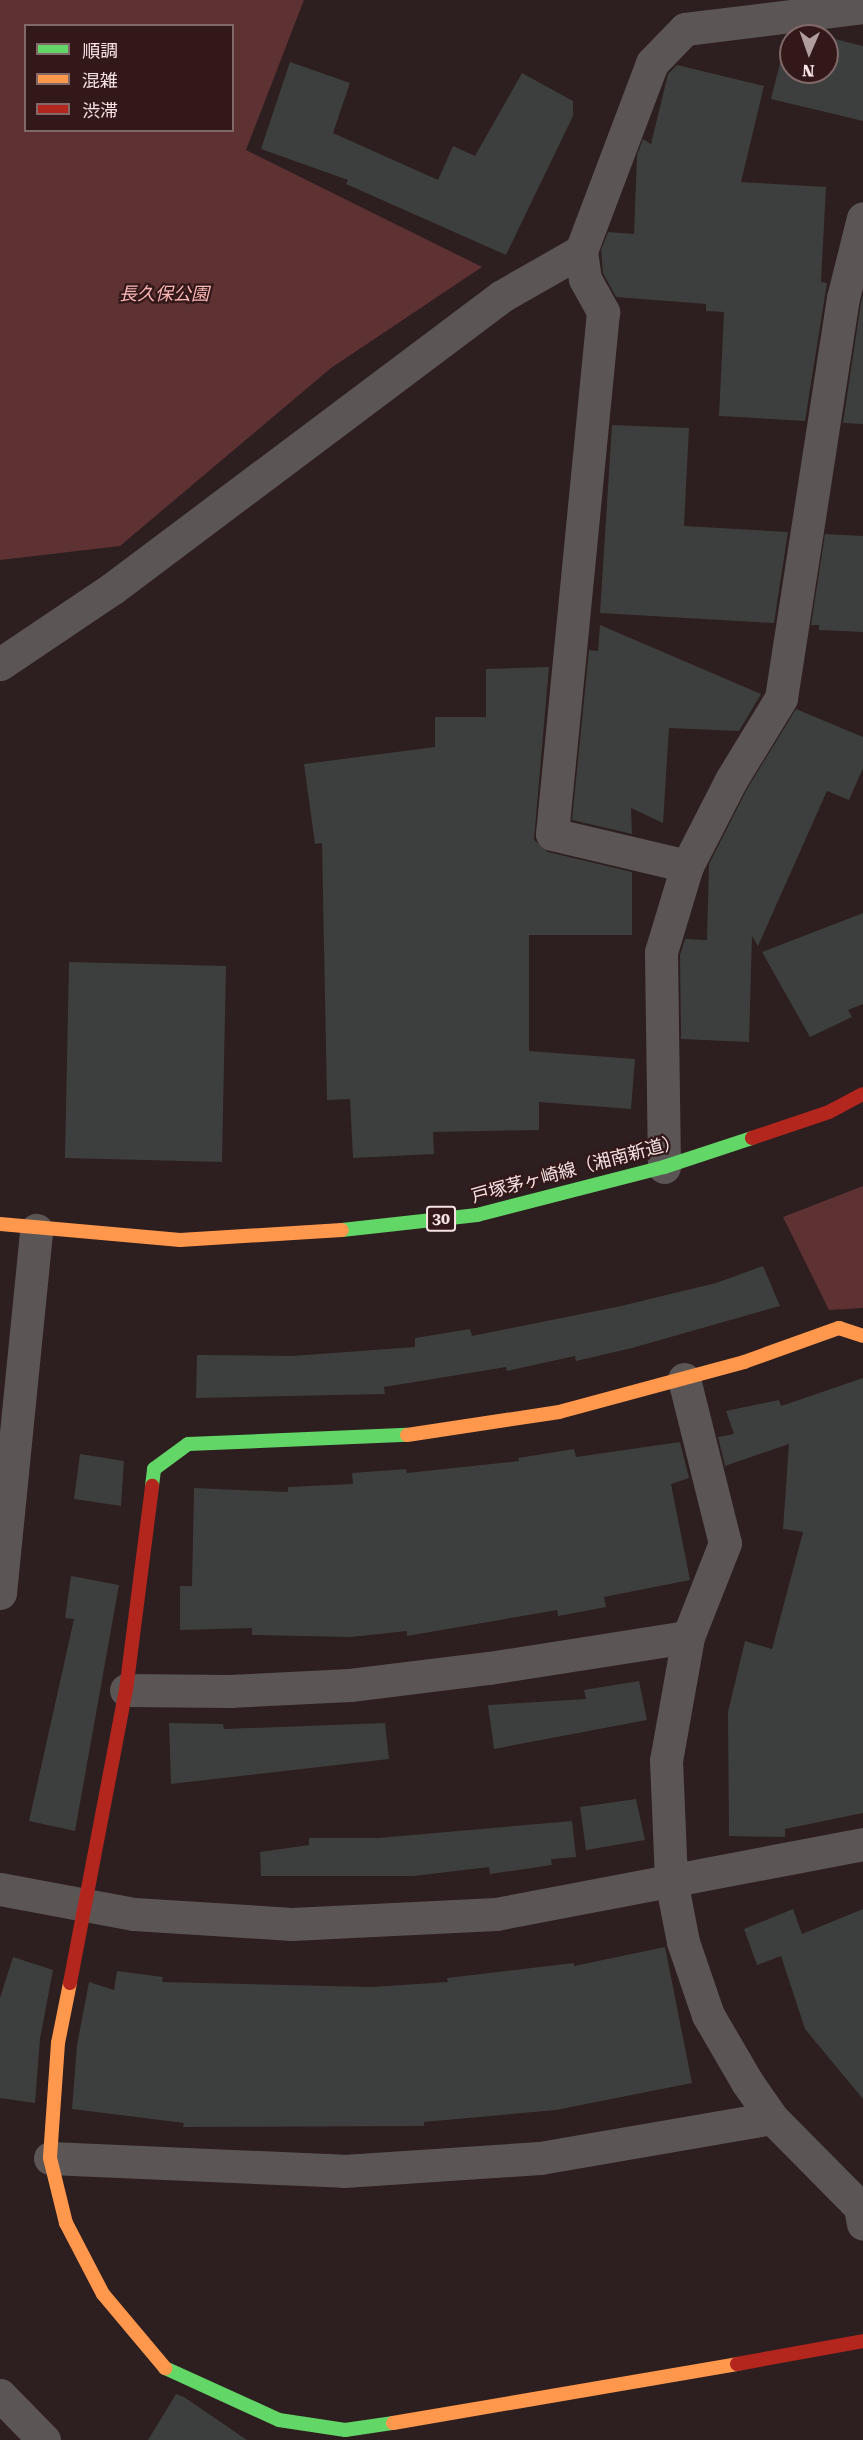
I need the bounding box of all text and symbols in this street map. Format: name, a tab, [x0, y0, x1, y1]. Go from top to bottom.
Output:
legend	[24, 24, 234, 132]
north arrow	[779, 24, 839, 84]
text: 順調	[82, 40, 118, 61]
text: N	[802, 61, 815, 80]
text: 混雑	[82, 70, 118, 91]
text: 渋滞	[82, 100, 118, 121]
park label: 長久保公園	[119, 283, 209, 305]
street label: 戸塚茅ヶ崎線（湘南新道）	[469, 1131, 683, 1207]
road number: 30	[426, 1206, 456, 1232]

